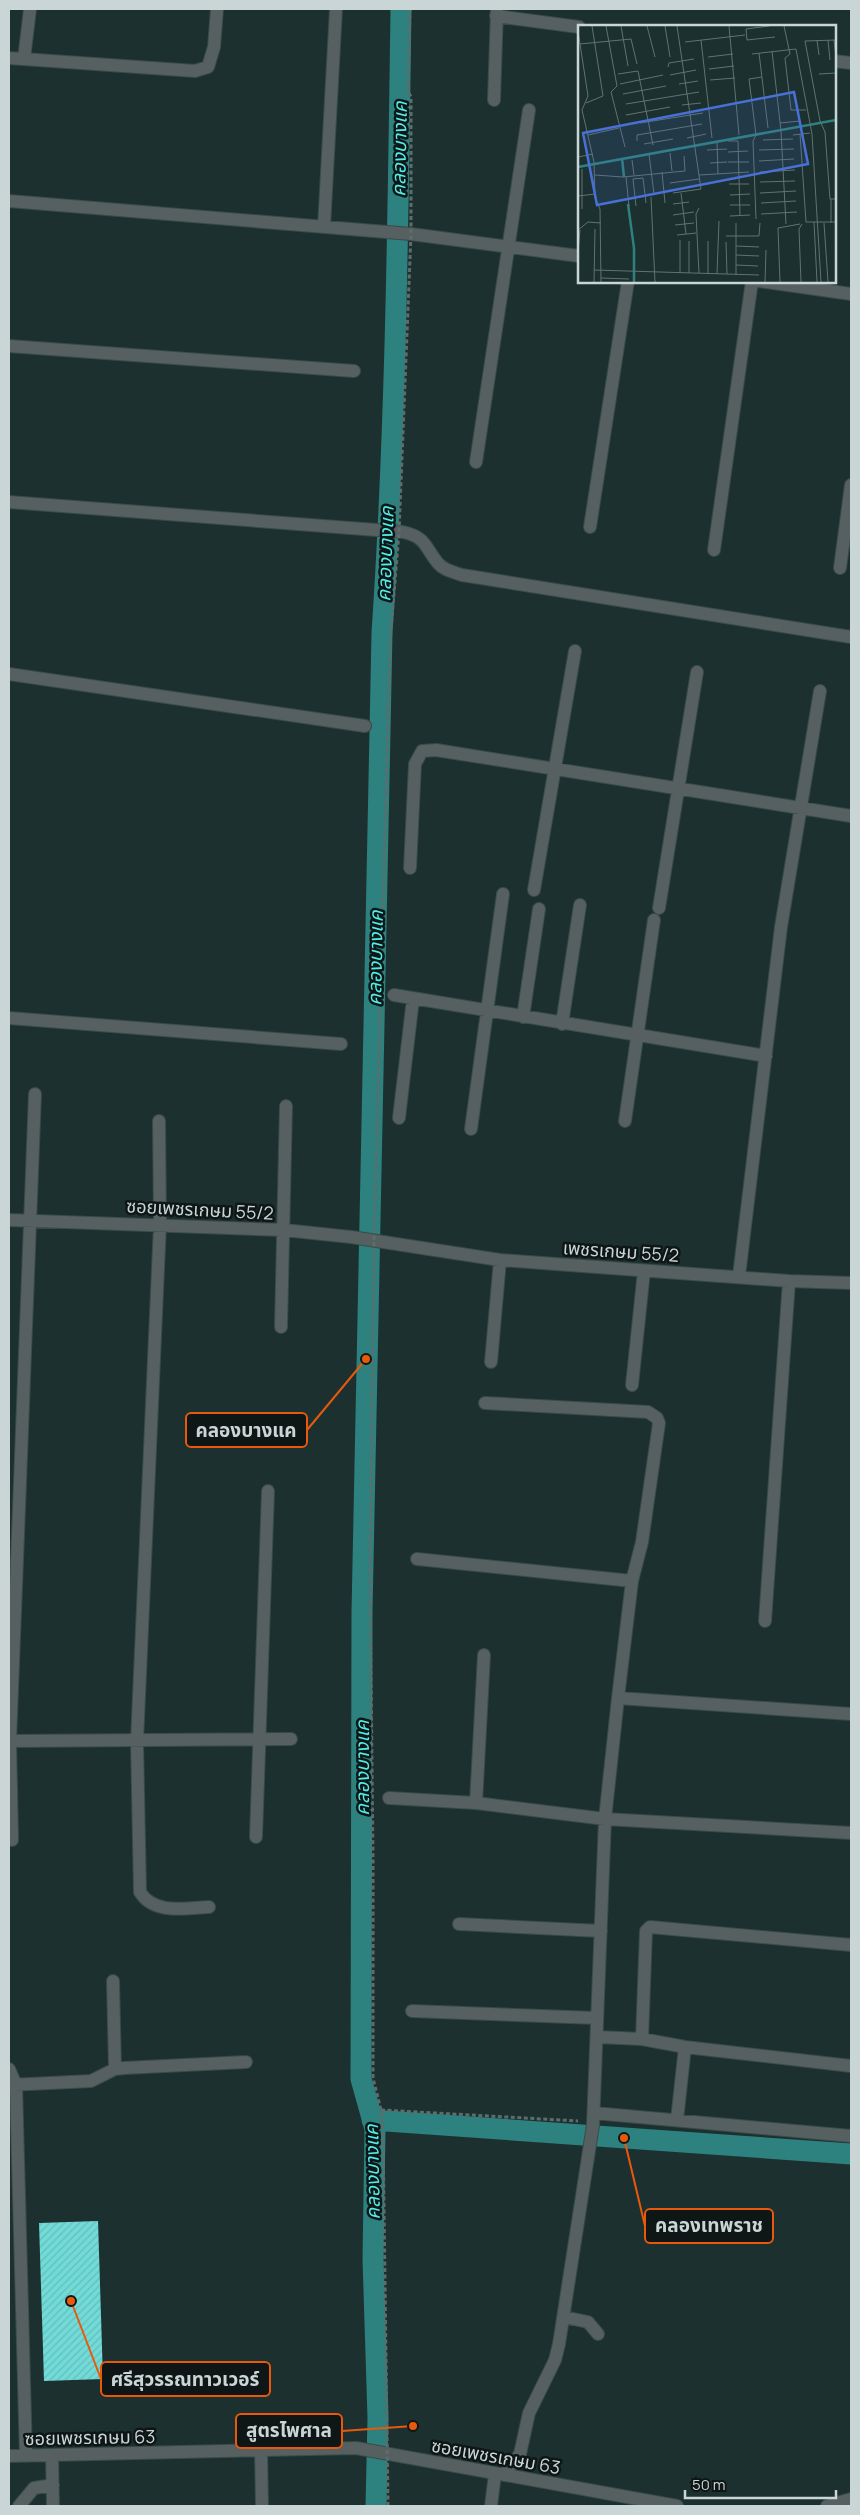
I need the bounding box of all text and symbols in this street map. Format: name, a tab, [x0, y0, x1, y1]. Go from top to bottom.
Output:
inset map	[578, 25, 835, 282]
water label: คลองบางแค	[385, 100, 413, 197]
water label: คลองบางแค	[370, 505, 400, 602]
water label: คลองบางแค	[361, 909, 389, 1006]
street label: ซอยเพชรเกษม 55/2	[126, 1193, 274, 1225]
street label: เพชรเกษม 55/2	[562, 1235, 680, 1267]
callout: คลองบางแค	[186, 1413, 307, 1447]
text: คลองบางแค	[195, 1417, 297, 1443]
water label: คลองบางแค	[349, 1719, 375, 1816]
water label: คลองบางแค	[358, 2123, 386, 2220]
callout: คลองเทพราช	[645, 2209, 773, 2243]
text: คลองเทพราช	[655, 2212, 763, 2238]
callout: ศรีสุวรรณทาวเวอร์	[101, 2362, 270, 2396]
text: ศรีสุวรรณทาวเวอร์	[111, 2366, 260, 2392]
callout: สูตรไพศาล	[236, 2414, 342, 2448]
text: สูตรไพศาล	[246, 2417, 332, 2443]
street label: ซอยเพชรเกษม 63	[24, 2424, 156, 2450]
street label: ซอยเพชรเกษม 63	[430, 2433, 562, 2479]
scale bar	[685, 2468, 836, 2500]
text: 50 m	[692, 2474, 726, 2495]

